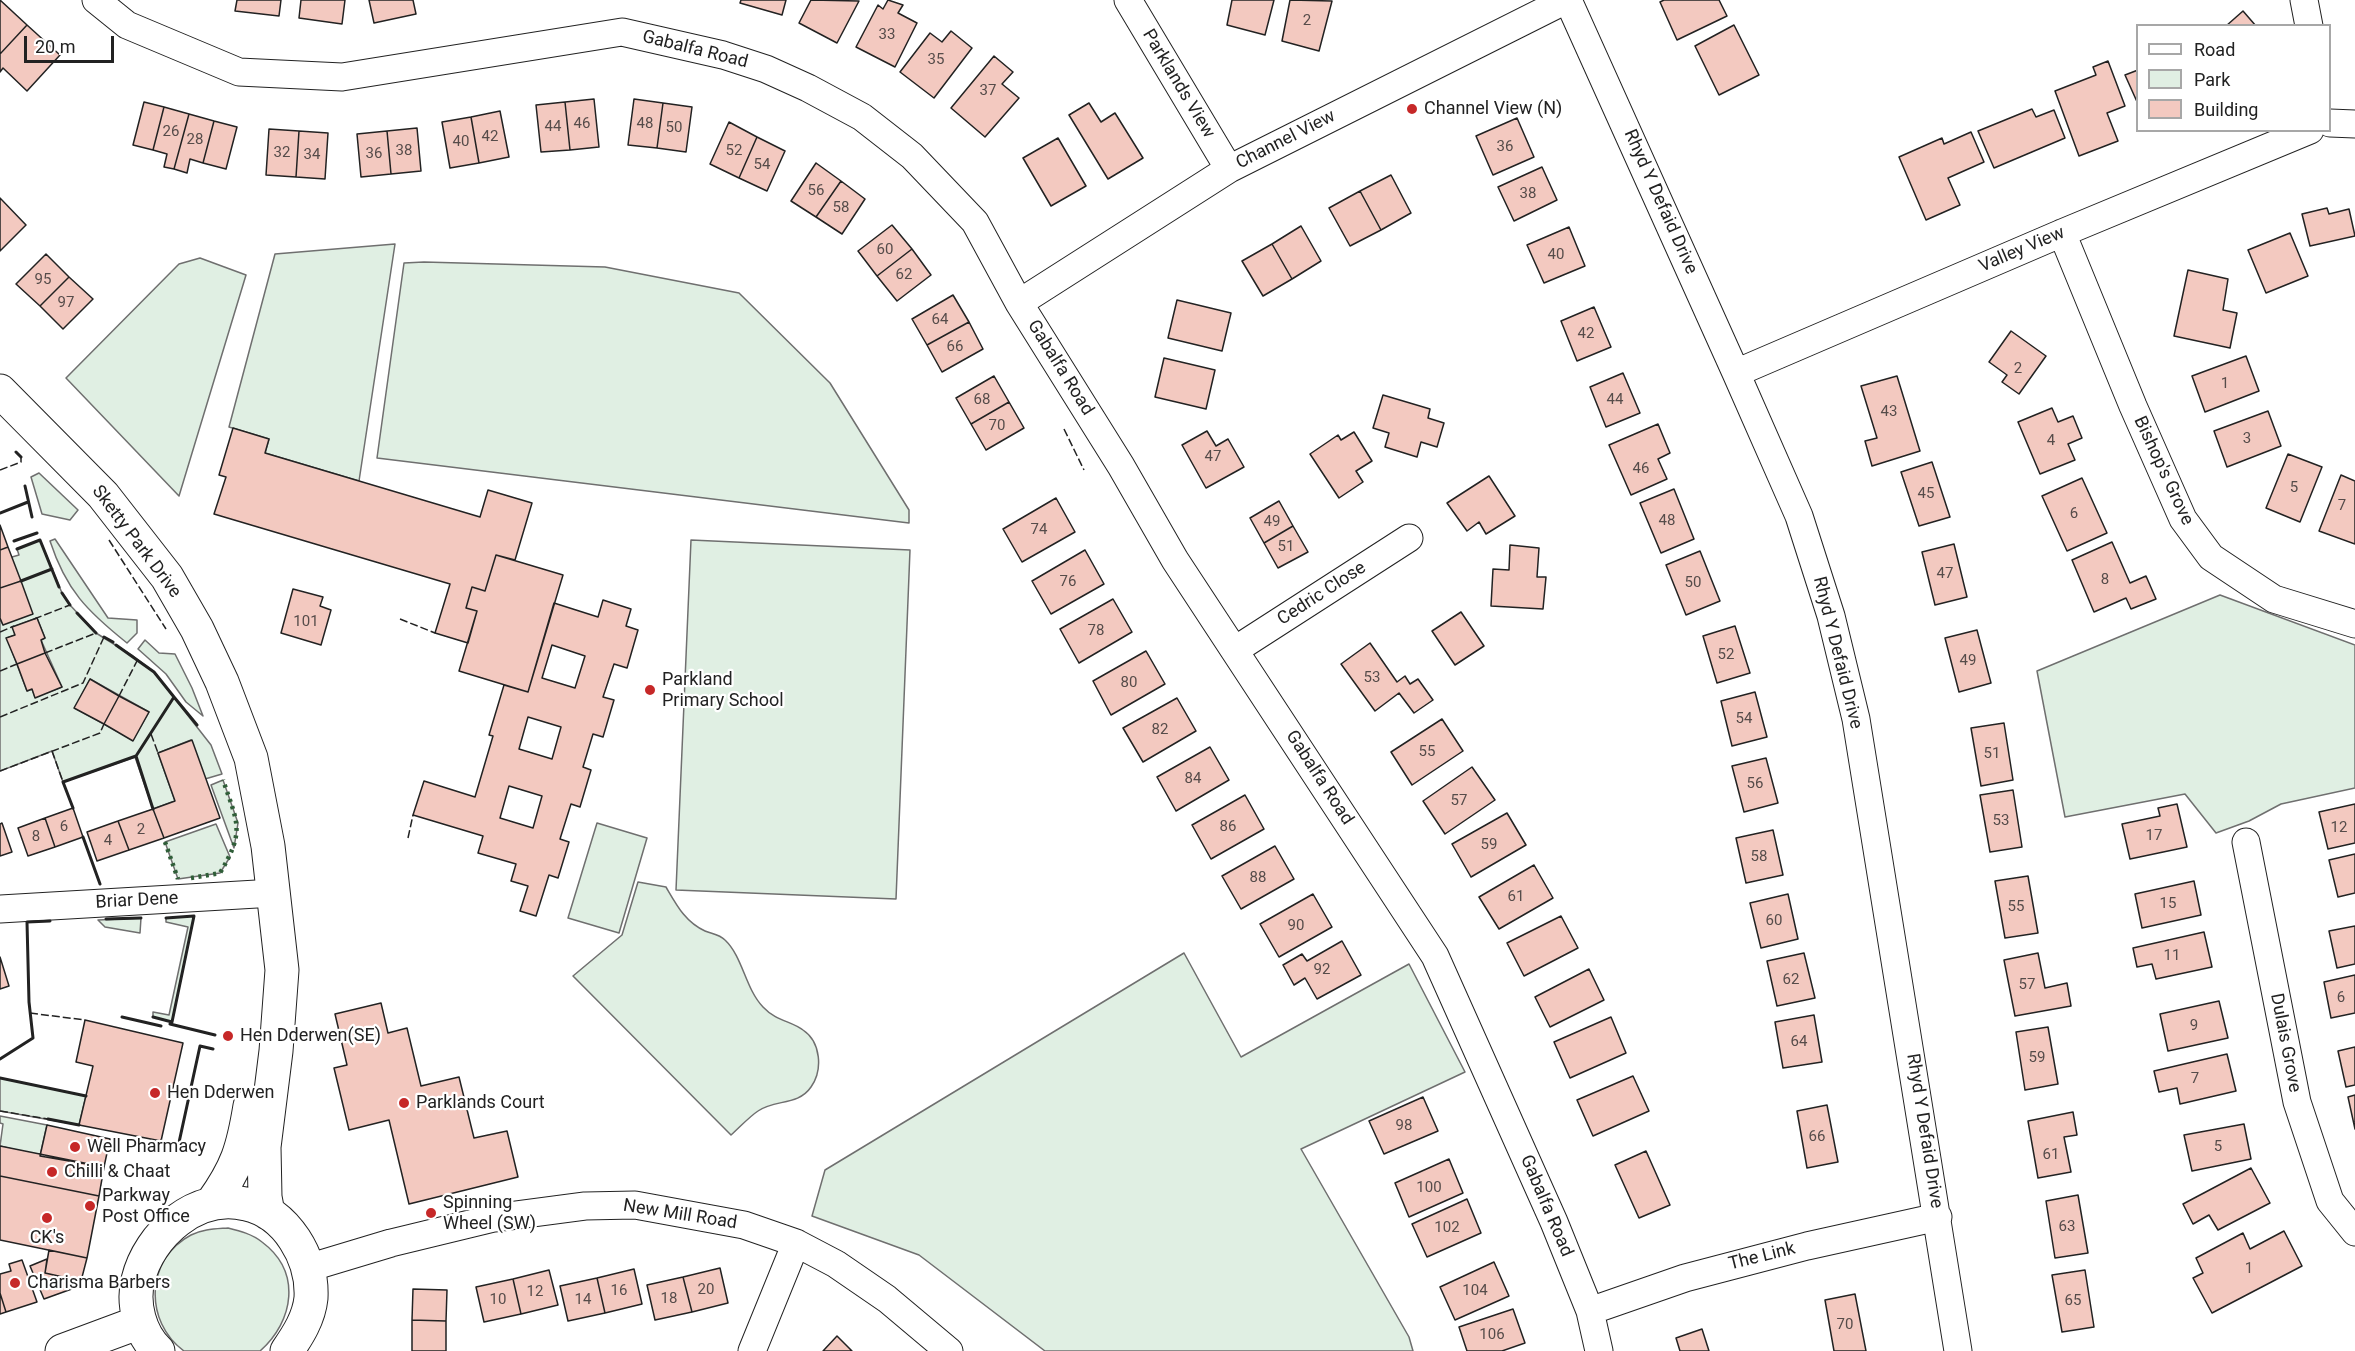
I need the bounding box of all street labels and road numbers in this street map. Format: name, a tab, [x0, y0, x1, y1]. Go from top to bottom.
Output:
street label: Gabalfa Road	[640, 26, 750, 74]
street label: Parklands View	[1137, 26, 1219, 142]
street label: Channel View	[1233, 106, 1339, 174]
street label: Rhyd Y Defaid Drive	[1618, 126, 1702, 278]
street label: Valley View	[1976, 222, 2068, 278]
street label: Gabalfa Road	[1022, 316, 1098, 420]
street label: Bishop's Grove	[2128, 413, 2198, 529]
street label: Sketty Park Drive	[87, 482, 185, 602]
street label: Cedric Close	[1274, 557, 1370, 631]
street label: Rhyd Y Defaid Drive	[1808, 575, 1866, 731]
street label: Gabalfa Road	[1280, 727, 1358, 829]
street label: Briar Dene	[95, 888, 179, 914]
street label: Dulais Grove	[2265, 992, 2305, 1094]
street label: Rhyd Y Defaid Drive	[1901, 1052, 1947, 1210]
street label: Gabalfa Road	[1515, 1152, 1577, 1260]
street label: New Mill Road	[622, 1195, 738, 1235]
street label: The Link	[1726, 1238, 1798, 1276]

